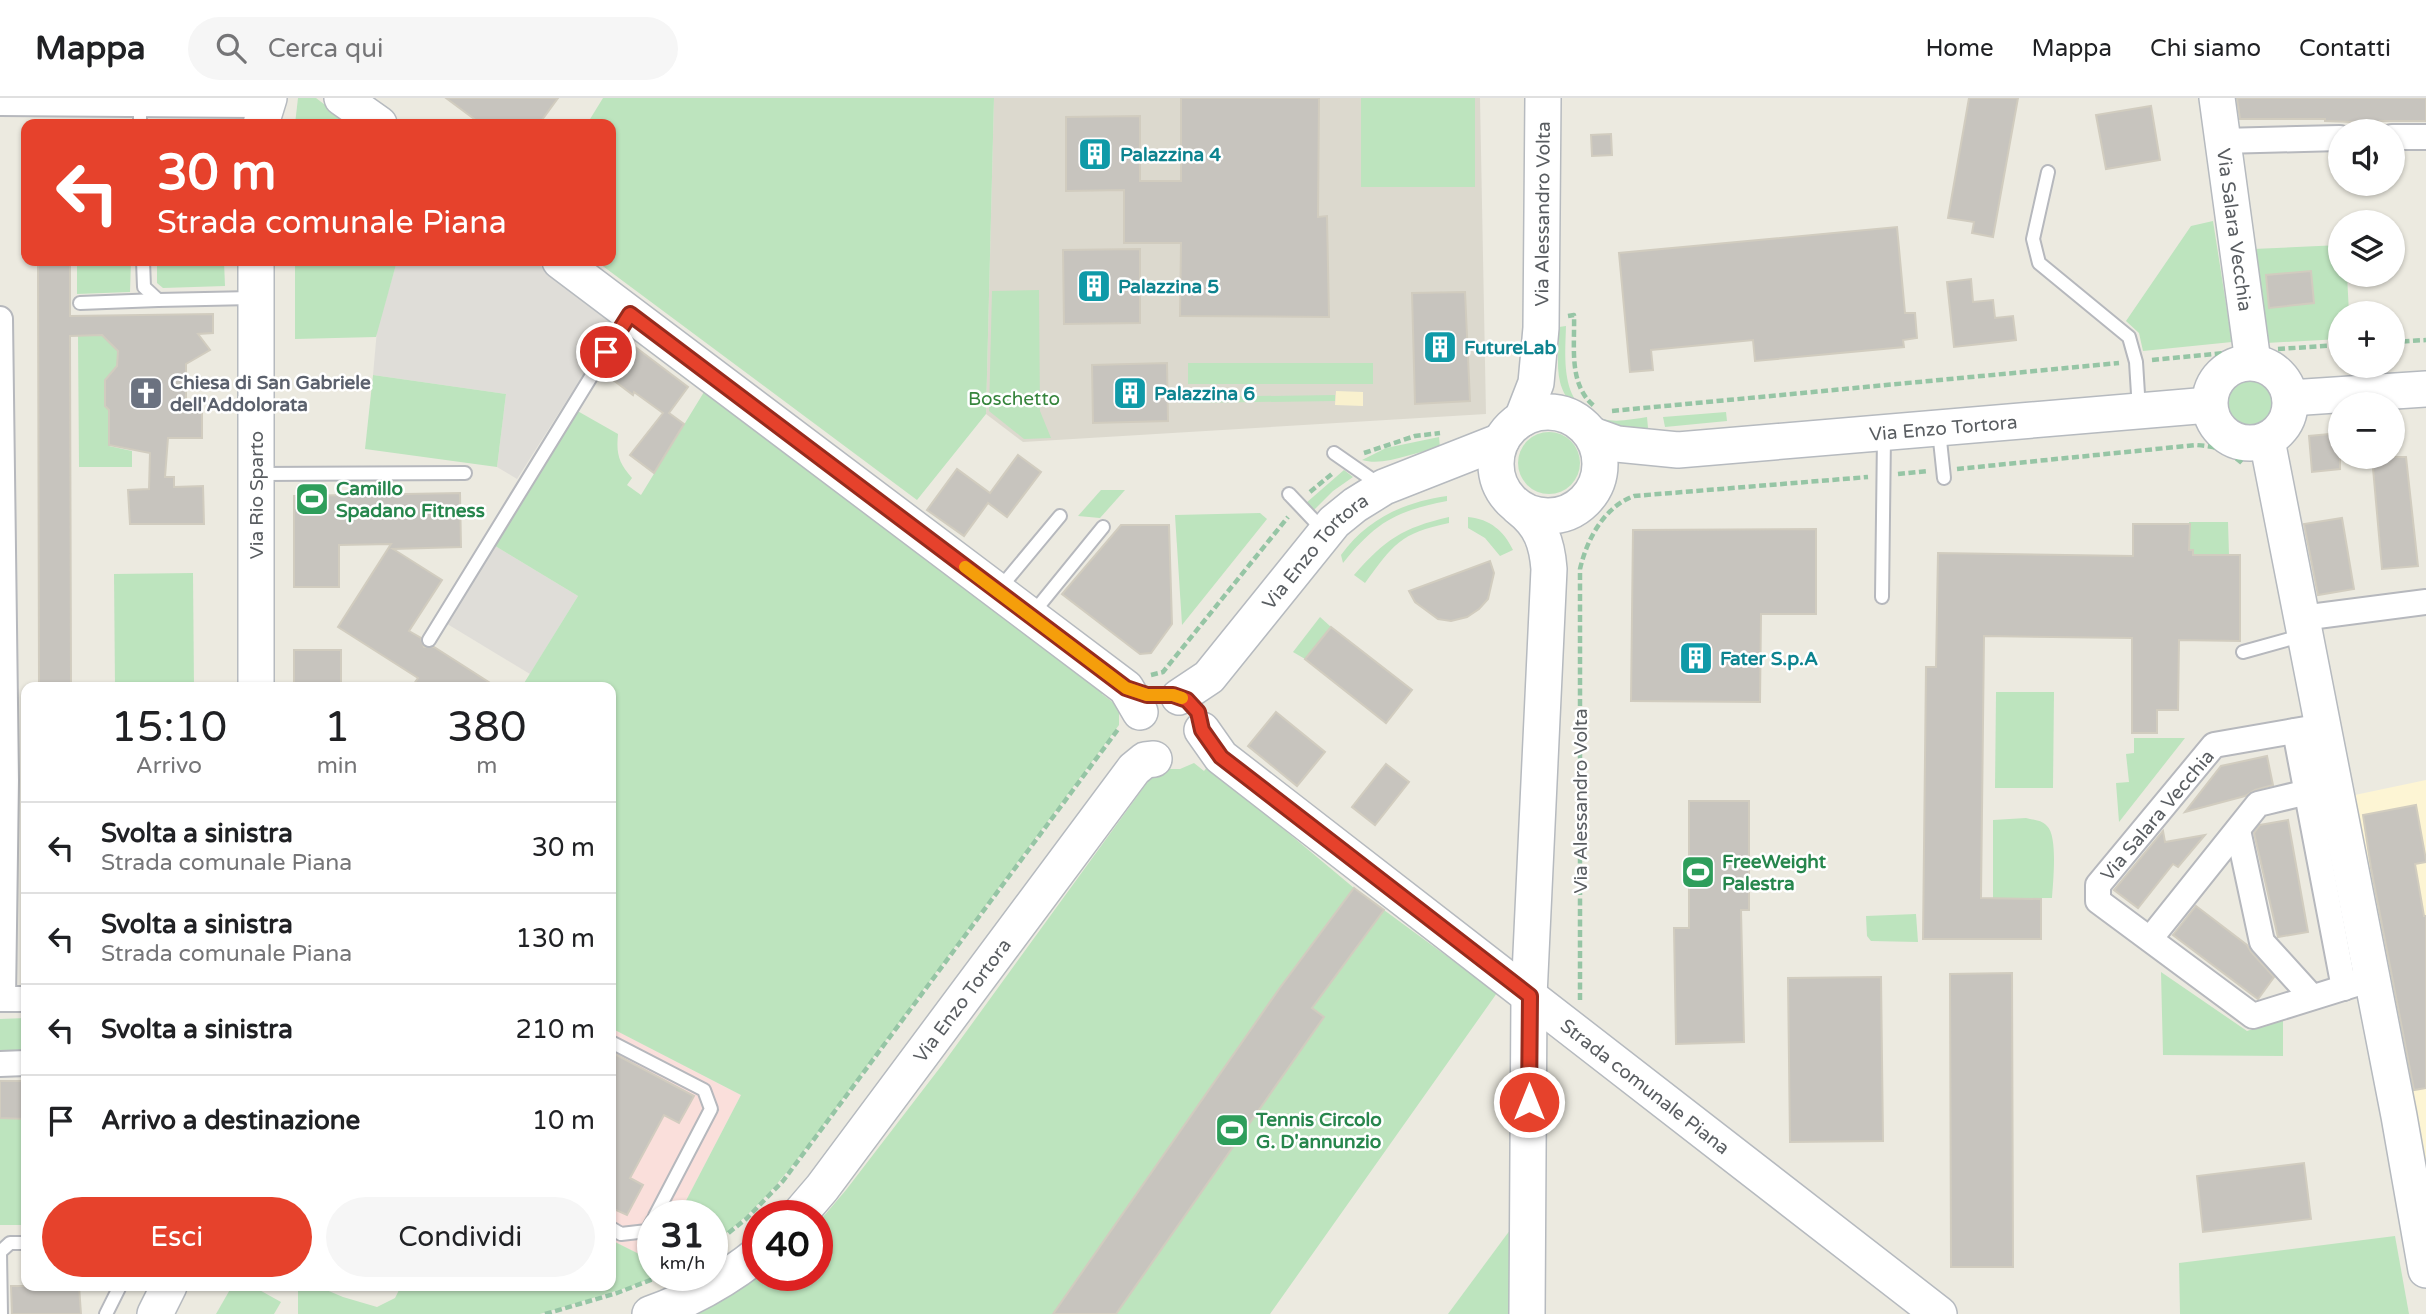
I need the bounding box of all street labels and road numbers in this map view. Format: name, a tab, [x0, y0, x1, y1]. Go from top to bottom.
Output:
street label: Via Alessandro Volta	[1531, 121, 1555, 307]
street label: Via Salara Vecchia	[2212, 147, 2256, 313]
street label: Via Enzo Tortora	[1868, 411, 2018, 446]
street label: Via Rio Sparto	[246, 431, 268, 559]
street label: Via Enzo Tortora	[1258, 490, 1373, 614]
street label: Via Alessandro Volta	[1570, 708, 1592, 894]
street label: Via Salara Vecchia	[2097, 746, 2219, 886]
street label: Via Enzo Tortora	[909, 935, 1016, 1067]
street label: Strada comunale Piana	[1556, 1015, 1733, 1159]

